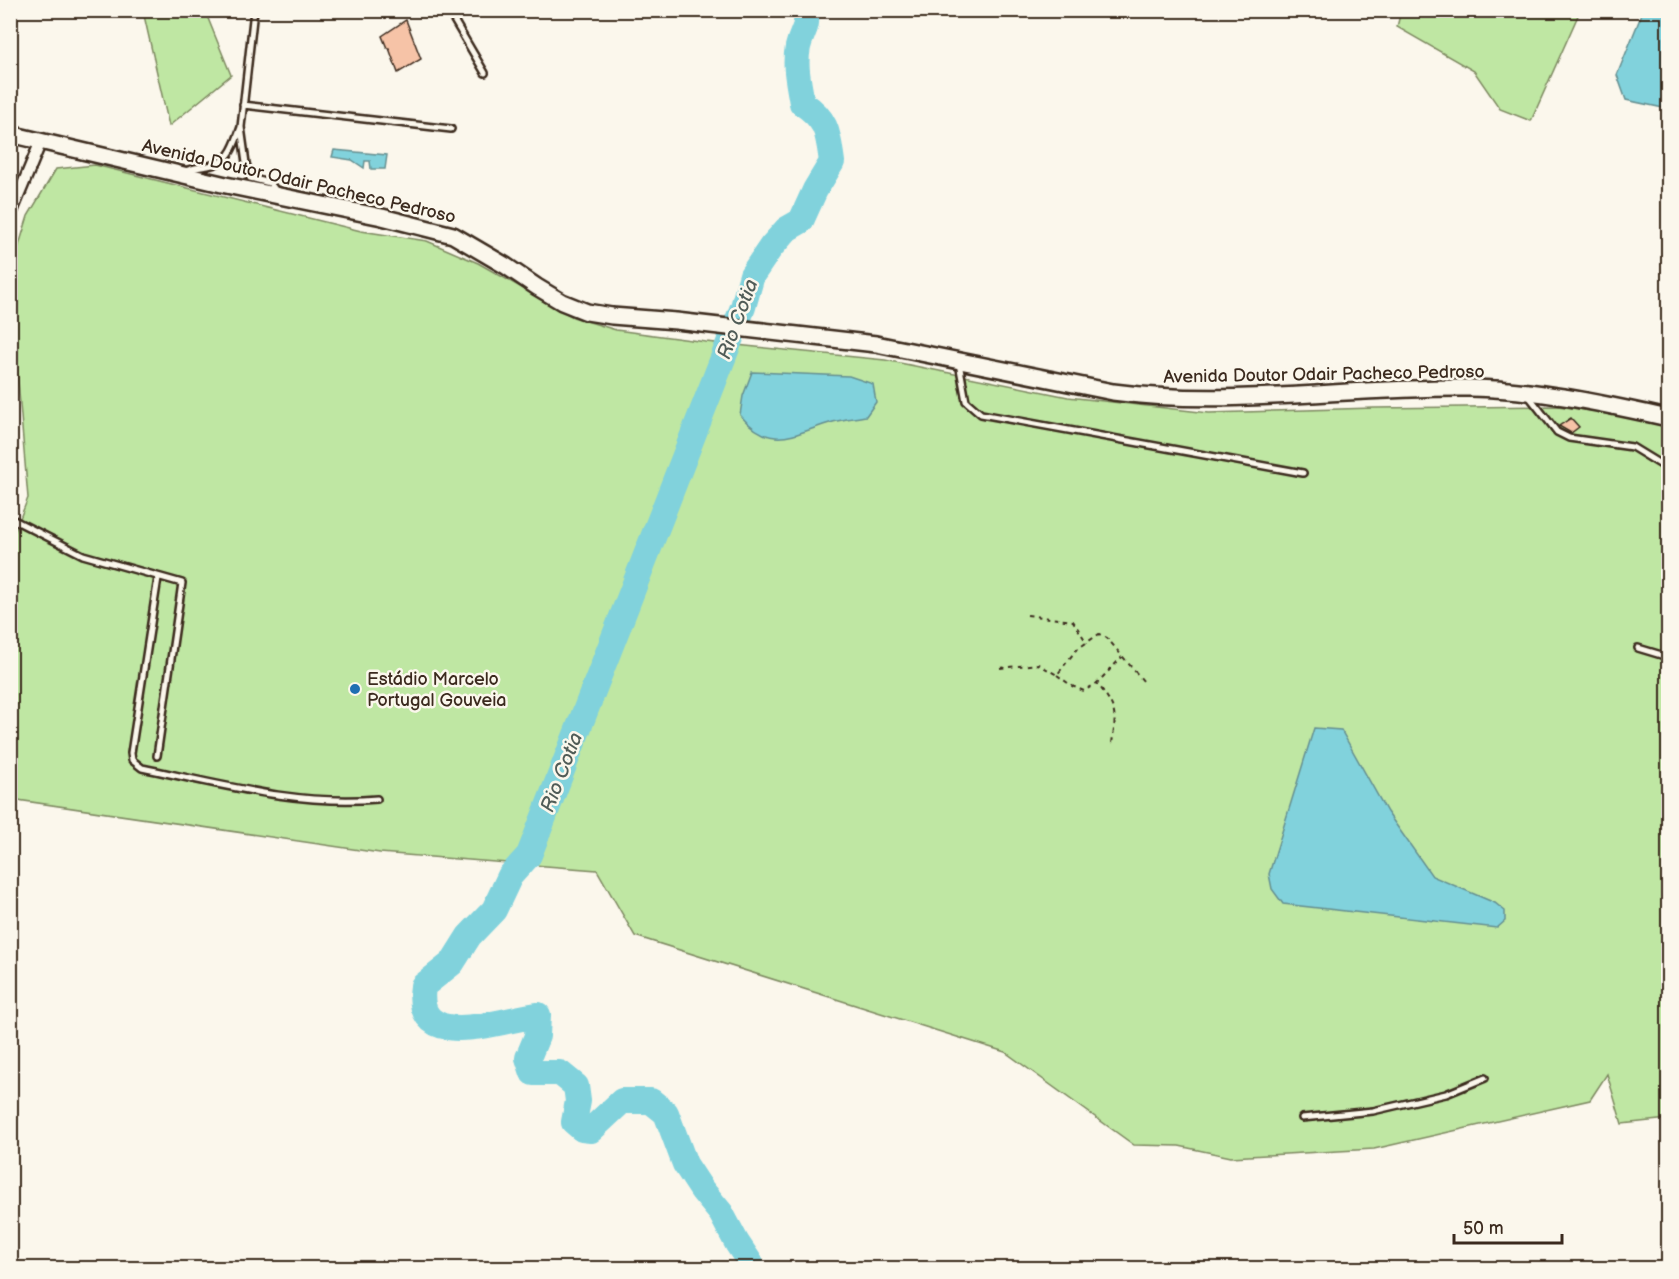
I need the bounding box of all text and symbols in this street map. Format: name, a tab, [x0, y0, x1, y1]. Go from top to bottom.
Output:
street label: Avenida Doutor Odair Pacheco Pedroso	[140, 135, 458, 228]
water label: Rio Cotia	[712, 276, 763, 363]
street label: Avenida Doutor Odair Pacheco Pedroso	[1163, 361, 1485, 388]
place label: Estádio Marcelo Portugal Gouveia	[367, 669, 507, 711]
marker: Estádio Marcelo Portugal Gouveia	[348, 682, 362, 696]
water label: Rio Cotia	[536, 729, 588, 816]
scale bar	[1454, 1207, 1562, 1245]
text: 50 m	[1463, 1218, 1504, 1239]

